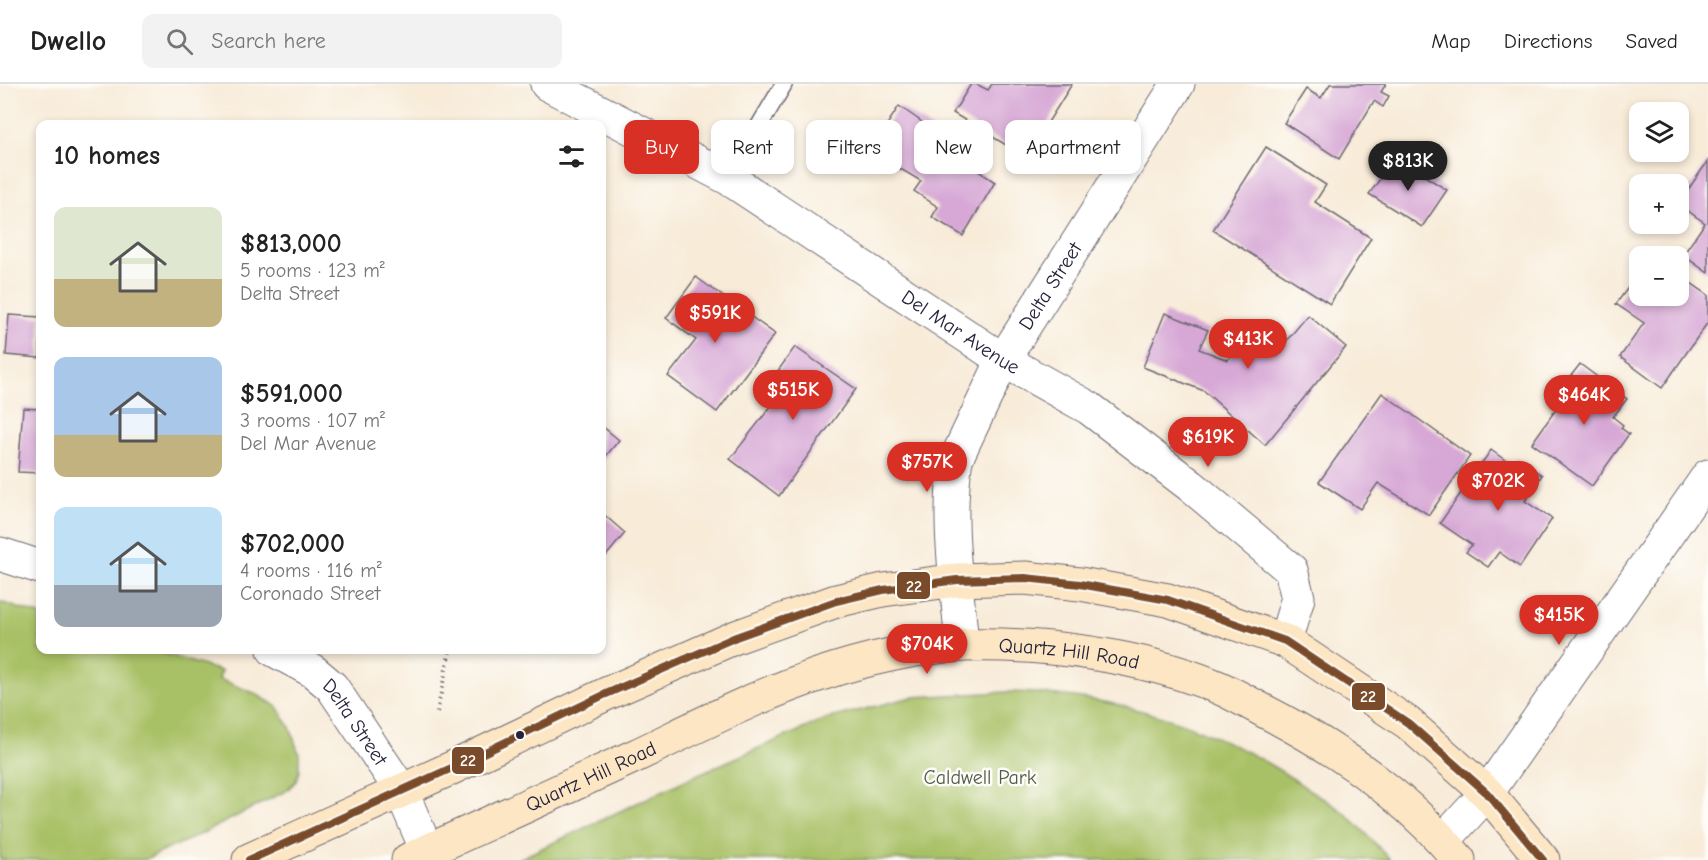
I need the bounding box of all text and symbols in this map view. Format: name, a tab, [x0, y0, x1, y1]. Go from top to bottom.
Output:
search box	[142, 14, 562, 68]
text: Dwello	[30, 25, 106, 57]
icon: search	[163, 25, 196, 58]
text: Search here	[211, 28, 326, 54]
text: Map	[1431, 29, 1471, 53]
text: Directions	[1504, 29, 1593, 53]
text: Saved	[1626, 29, 1678, 53]
map controls	[1629, 102, 1689, 306]
button: layers	[1629, 102, 1689, 162]
chip: Buy	[624, 120, 699, 174]
chip: Rent	[711, 120, 794, 174]
chip: Filters	[806, 120, 902, 174]
chip: New	[914, 120, 993, 174]
chip: Apartment	[1005, 120, 1141, 174]
icon: filters	[555, 140, 588, 173]
text: 10 homes	[54, 141, 160, 171]
pin: $813K	[1366, 141, 1450, 192]
text: $813K	[1382, 149, 1434, 172]
button: +	[1629, 174, 1689, 234]
text: $813,000	[240, 229, 342, 259]
icon: home	[102, 231, 174, 303]
street label: Delta Street	[1014, 237, 1087, 334]
button: −	[1629, 246, 1689, 306]
text: 5 rooms · 123 m²	[240, 259, 385, 282]
text: Delta Street	[240, 282, 339, 305]
street label: Del Mar Avenue	[897, 285, 1024, 379]
pin: $591K	[673, 293, 757, 344]
text: $591K	[689, 301, 741, 324]
pin: $413K	[1206, 319, 1290, 370]
text: $413K	[1223, 327, 1273, 350]
pin: $515K	[751, 370, 835, 421]
pin: $464K	[1542, 375, 1626, 426]
text: $515K	[767, 378, 819, 401]
text: $591,000	[240, 379, 343, 409]
icon: home	[102, 381, 174, 453]
text: $464K	[1558, 383, 1610, 406]
text: 3 rooms · 107 m²	[240, 409, 385, 432]
pin: $619K	[1166, 417, 1250, 468]
text: $619K	[1182, 425, 1234, 448]
text: Del Mar Avenue	[240, 432, 376, 455]
pin: $757K	[885, 442, 969, 493]
text: $757K	[901, 450, 953, 473]
pin: $702K	[1456, 461, 1540, 512]
text: $702K	[1471, 469, 1525, 492]
text: $702,000	[240, 529, 345, 559]
icon: home	[102, 531, 174, 603]
text: 4 rooms · 116 m²	[240, 559, 382, 582]
line badge: 22	[896, 571, 931, 600]
text: 22	[906, 578, 922, 596]
text: Coronado Street	[240, 582, 380, 605]
pin: $415K	[1517, 595, 1601, 646]
text: $415K	[1533, 603, 1585, 626]
pin: $704K	[885, 624, 969, 675]
text: $704K	[900, 632, 954, 655]
street label: Quartz Hill Road	[998, 633, 1142, 673]
street label: Delta Street	[319, 673, 393, 770]
line badge: 22	[1351, 682, 1386, 711]
text: 22	[1360, 688, 1376, 706]
unlabelled marker	[514, 729, 526, 741]
street label: Quartz Hill Road	[522, 736, 660, 816]
line badge: 22	[451, 746, 485, 775]
text: 22	[460, 752, 476, 770]
park label: Caldwell Park	[924, 766, 1037, 789]

